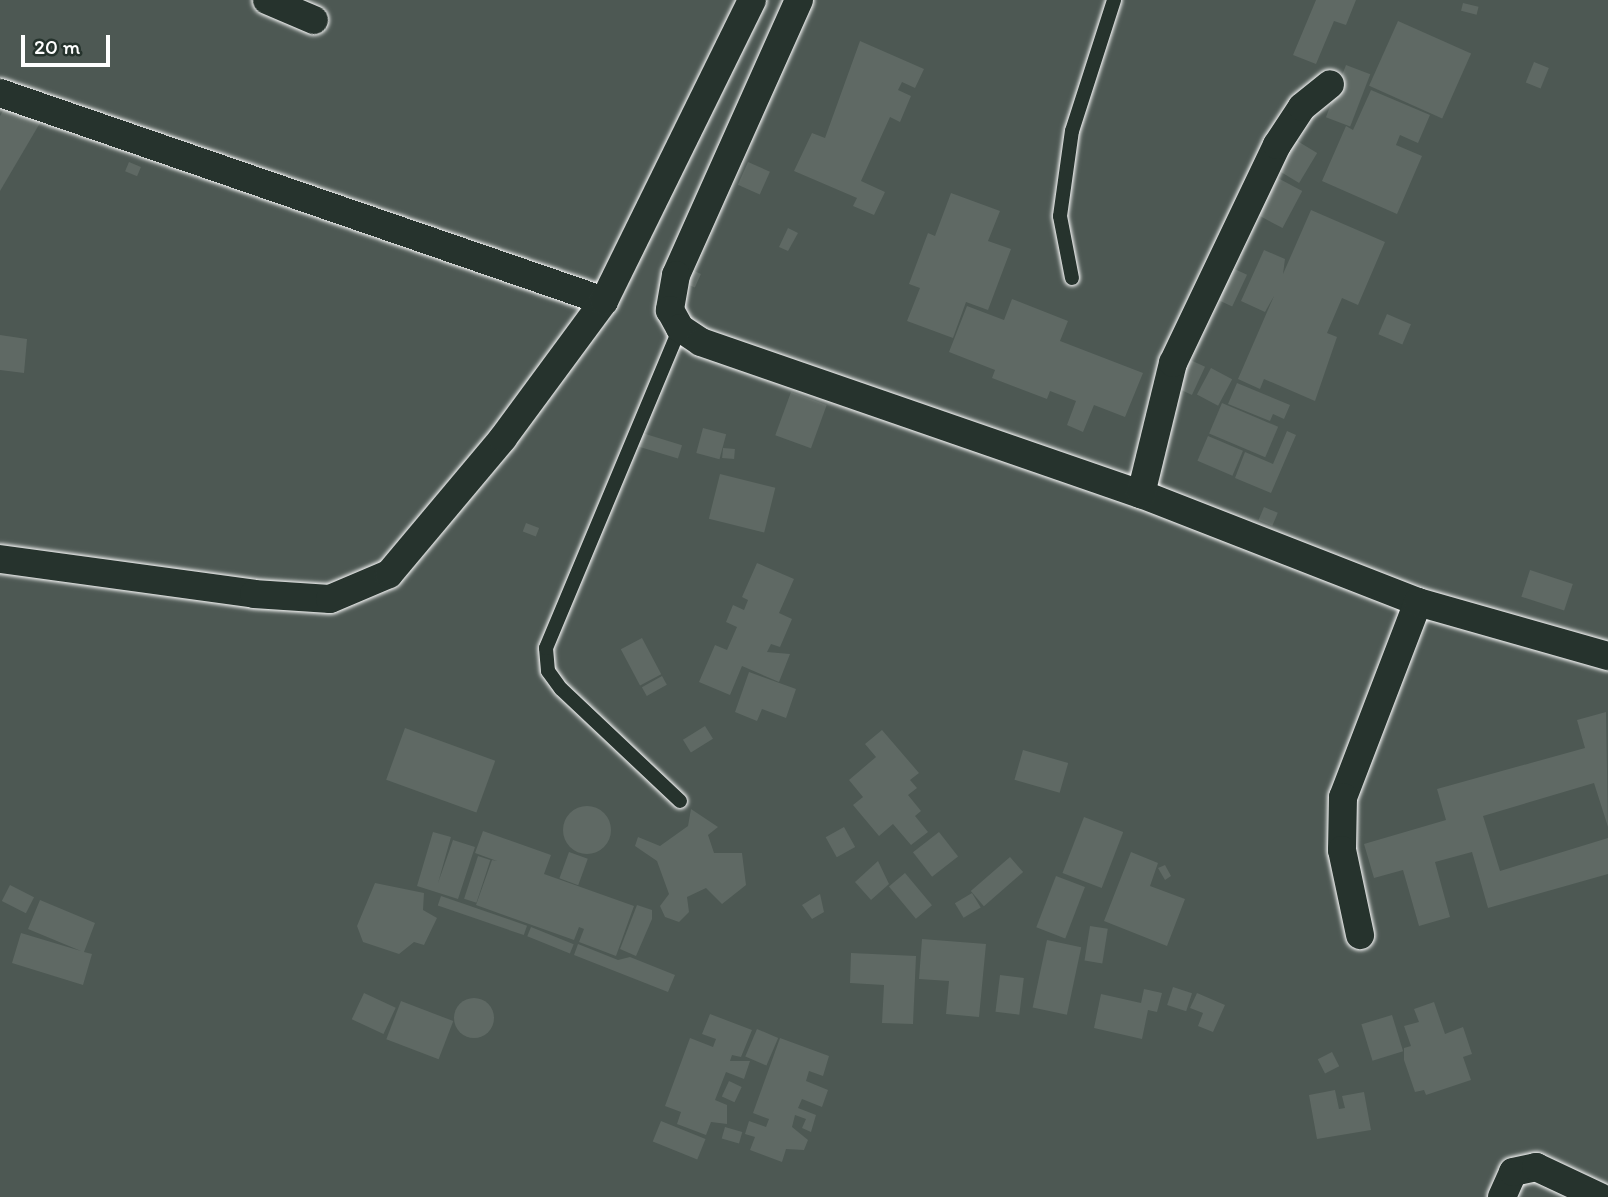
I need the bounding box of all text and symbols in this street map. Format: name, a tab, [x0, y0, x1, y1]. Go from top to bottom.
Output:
scale bar	[24, 21, 114, 65]
text: 20 m	[34, 34, 80, 59]

